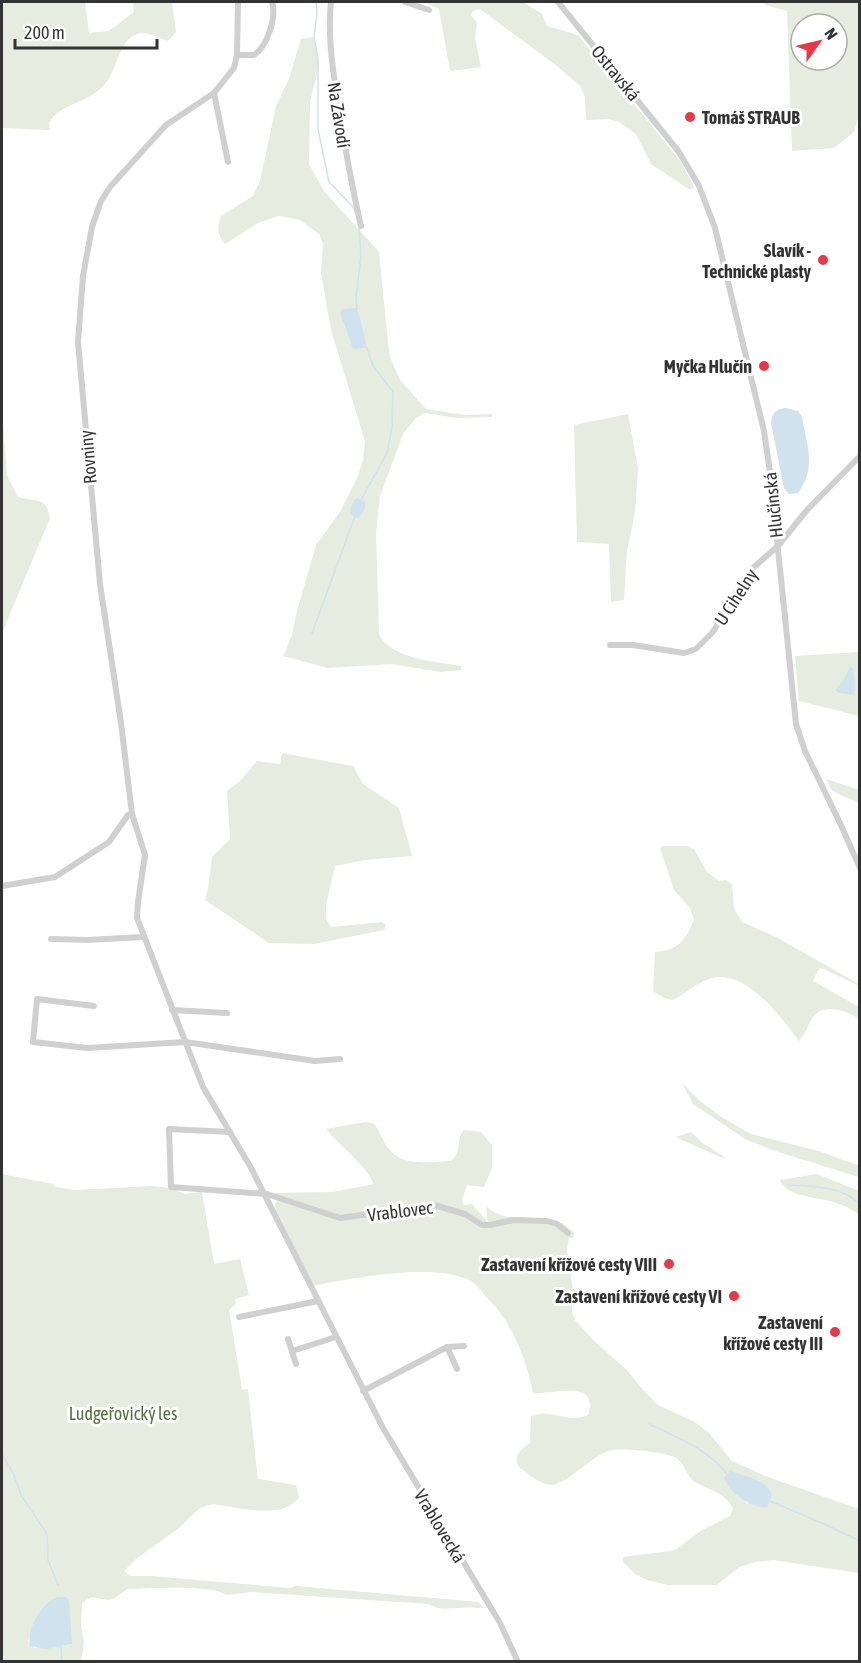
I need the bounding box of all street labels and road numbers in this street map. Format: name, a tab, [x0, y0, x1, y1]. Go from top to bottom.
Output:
street label: Ostravská	[587, 41, 645, 105]
street label: Na Závodí	[323, 81, 355, 149]
street label: Rovniny	[75, 429, 101, 485]
street label: Hlučínská	[759, 471, 787, 539]
street label: U Cihelny	[710, 565, 762, 629]
street label: Vrablovec	[366, 1197, 434, 1225]
street label: Vrablovecká	[410, 1486, 470, 1566]

